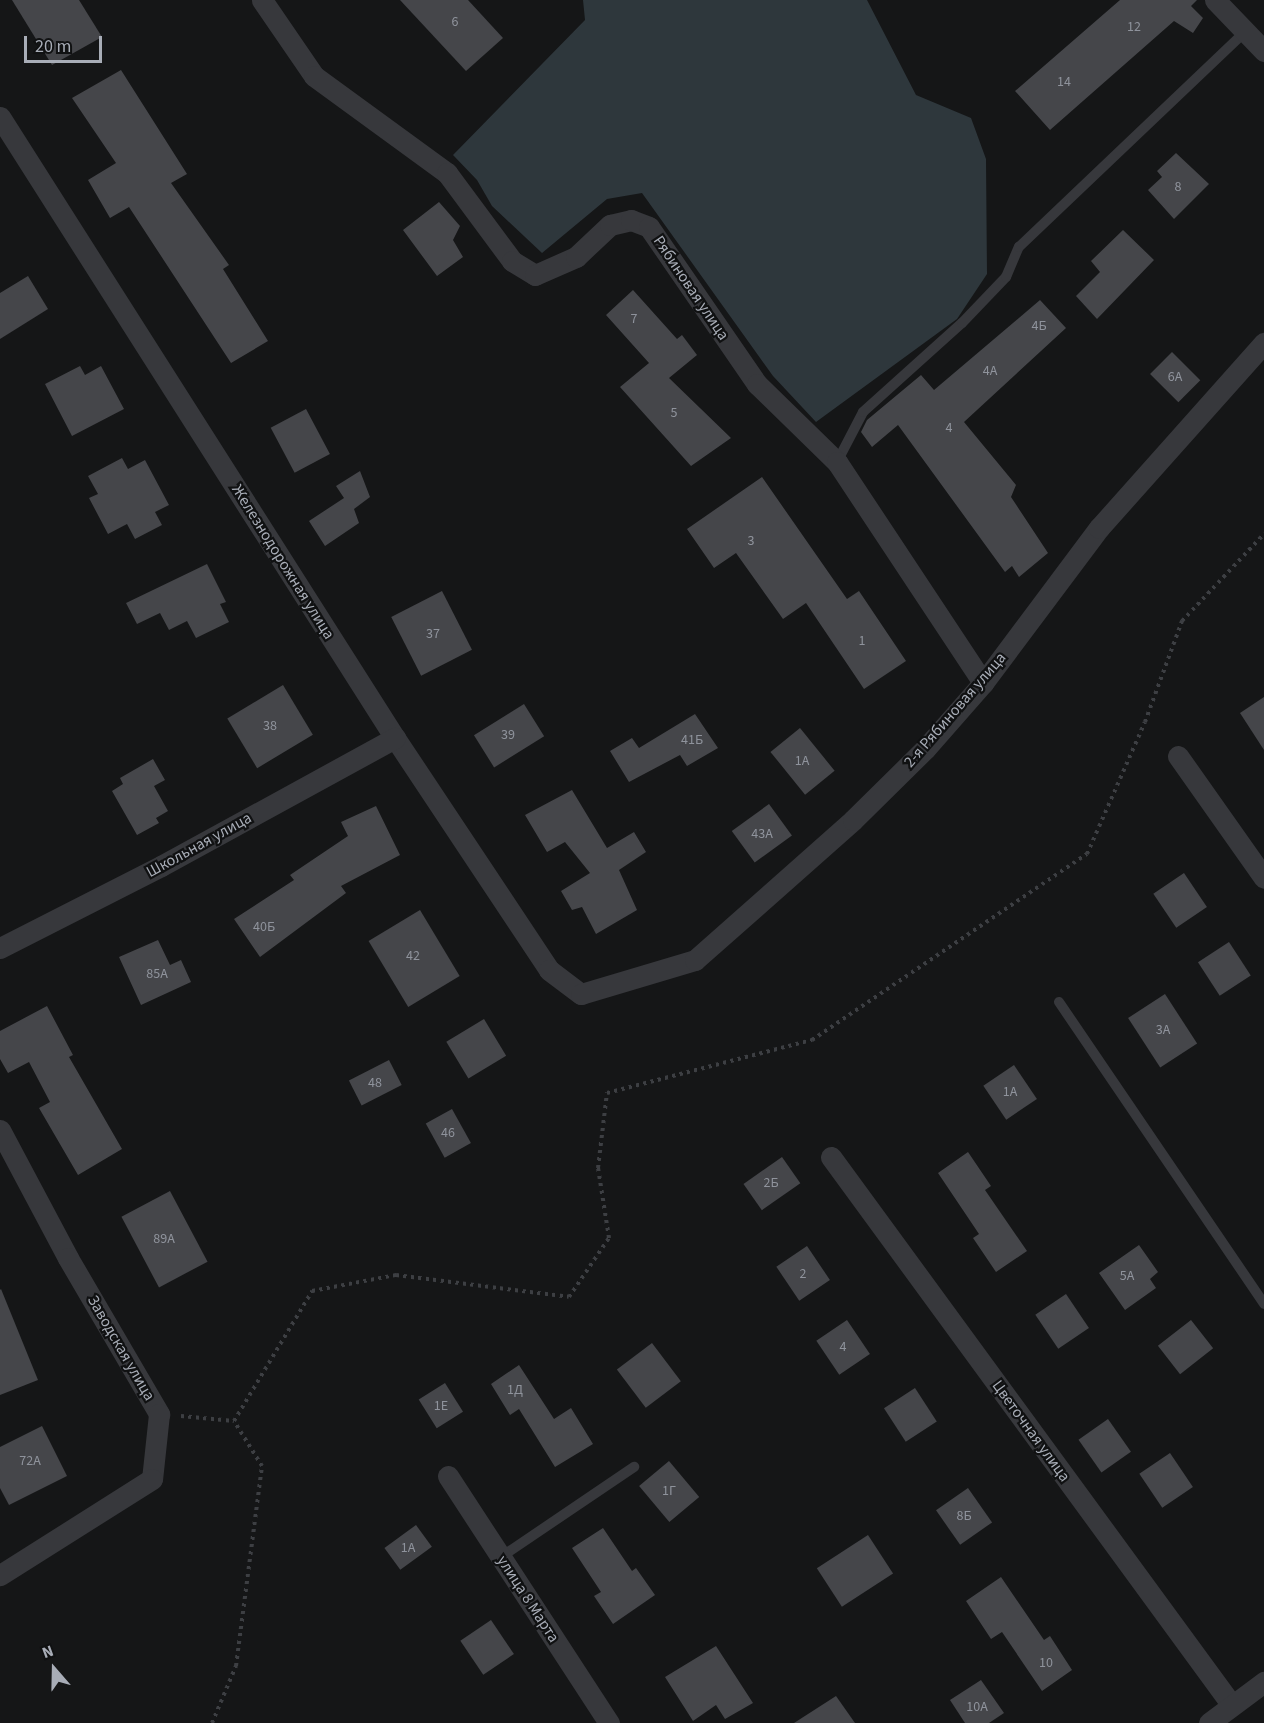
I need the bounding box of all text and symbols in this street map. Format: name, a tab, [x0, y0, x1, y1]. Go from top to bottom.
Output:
house number: 6	[452, 14, 458, 30]
house number: 12	[1127, 19, 1141, 35]
scale bar	[27, 24, 105, 62]
text: 20 m	[35, 34, 71, 59]
house number: 14	[1057, 74, 1071, 90]
house number: 8	[1175, 179, 1181, 195]
street label: Рябиновая улица	[649, 232, 733, 344]
house number: 7	[631, 311, 637, 327]
house number: 4Б	[1031, 318, 1047, 334]
house number: 4А	[983, 363, 997, 379]
house number: 6А	[1168, 369, 1182, 385]
house number: 5	[671, 405, 677, 421]
house number: 4	[946, 420, 952, 436]
street label: Железнодорожная улица	[228, 481, 338, 643]
house number: 3	[748, 533, 754, 549]
house number: 37	[426, 626, 440, 642]
house number: 1	[859, 633, 865, 649]
street label: 2-я Рябиновая улица	[900, 649, 1010, 771]
house number: 38	[263, 718, 277, 734]
house number: 39	[501, 727, 515, 743]
house number: 41Б	[681, 732, 703, 748]
house number: 1А	[795, 753, 809, 769]
street label: Школьная улица	[143, 808, 255, 882]
house number: 43А	[751, 826, 773, 842]
house number: 40Б	[253, 919, 275, 935]
house number: 42	[406, 948, 420, 964]
house number: 85А	[146, 966, 168, 982]
house number: 3А	[1156, 1022, 1170, 1038]
house number: 48	[368, 1075, 382, 1091]
house number: 1А	[1003, 1084, 1017, 1100]
house number: 46	[441, 1125, 455, 1141]
house number: 2Б	[763, 1175, 779, 1191]
house number: 89А	[153, 1231, 175, 1247]
house number: 2	[800, 1266, 806, 1282]
house number: 5А	[1120, 1268, 1134, 1284]
street label: Заводская улица	[83, 1292, 159, 1404]
house number: 4	[840, 1339, 846, 1355]
street label: Цветочная улица	[988, 1377, 1074, 1485]
house number: 1Д	[507, 1382, 523, 1398]
house number: 1Е	[434, 1398, 448, 1414]
house number: 72А	[19, 1453, 41, 1469]
house number: 1Г	[662, 1483, 676, 1499]
house number: 8Б	[956, 1508, 972, 1524]
house number: 1А	[401, 1540, 415, 1556]
street label: улица 8 Марта	[493, 1552, 563, 1646]
north arrow	[24, 1639, 84, 1699]
text: N	[39, 1640, 57, 1664]
house number: 10	[1039, 1655, 1053, 1671]
house number: 10А	[966, 1699, 988, 1715]

